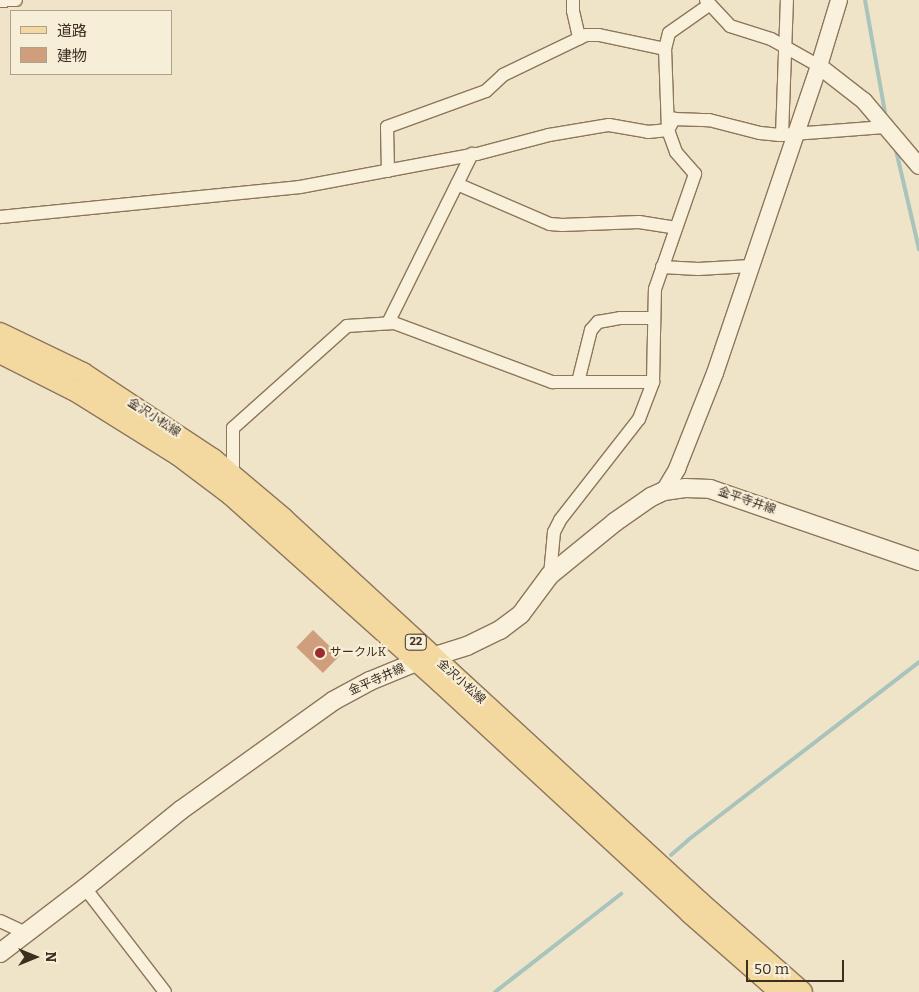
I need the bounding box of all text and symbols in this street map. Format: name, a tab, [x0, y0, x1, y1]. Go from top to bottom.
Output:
legend	[10, 10, 172, 75]
text: 道路	[57, 22, 87, 40]
text: 建物	[57, 47, 87, 65]
street label: 金沢小松線	[125, 396, 183, 440]
street label: 金平寺井線	[716, 484, 778, 518]
road number: 22	[405, 634, 427, 650]
place label: サークルK	[330, 646, 387, 660]
marker: サークルK	[314, 647, 326, 659]
street label: 金沢小松線	[434, 657, 488, 707]
street label: 金平寺井線	[347, 661, 407, 699]
north arrow	[10, 932, 60, 982]
scale bar	[749, 950, 846, 982]
text: N	[42, 952, 59, 962]
text: 50 m	[754, 960, 789, 978]

